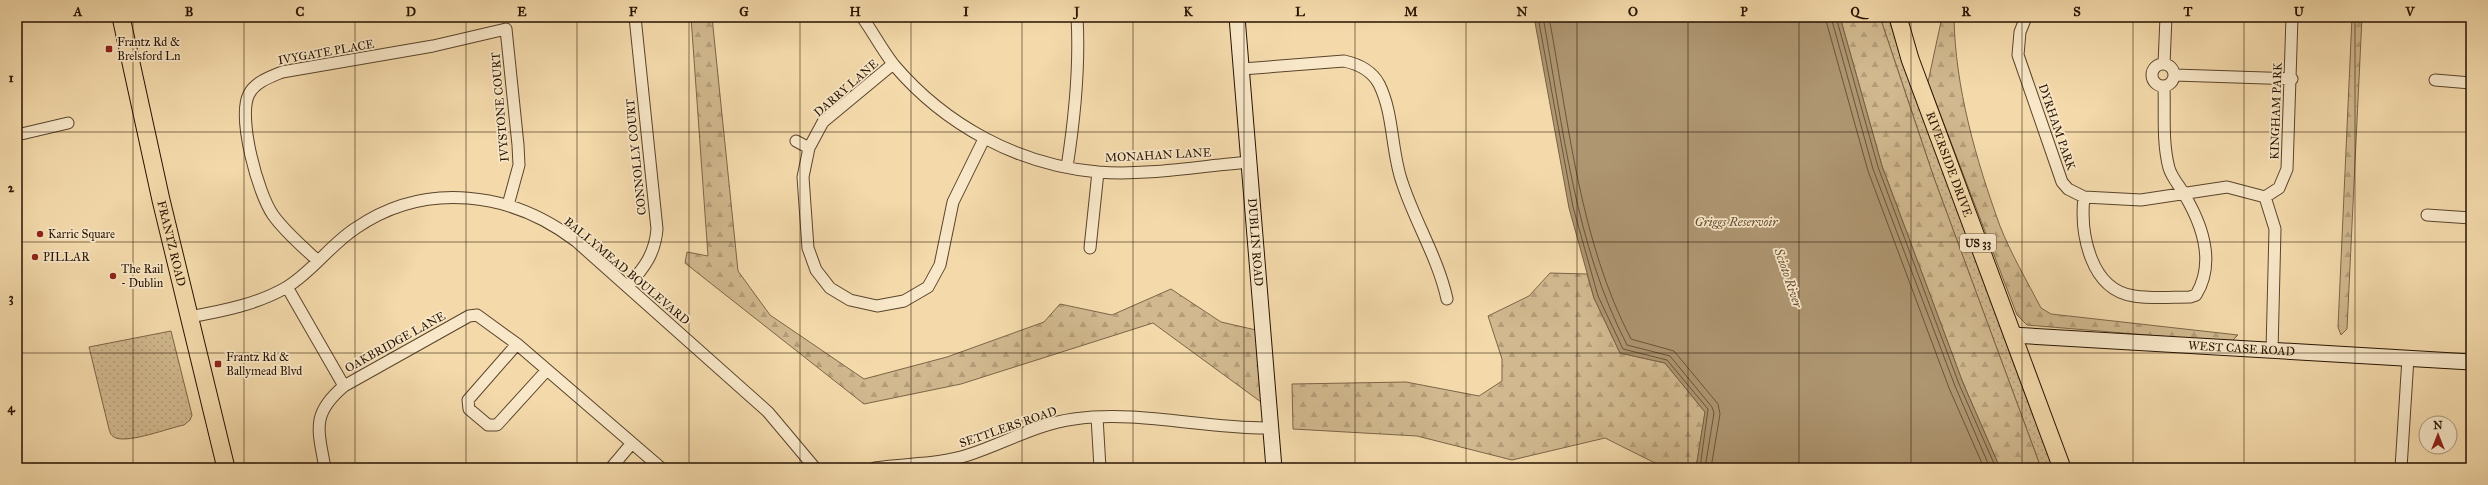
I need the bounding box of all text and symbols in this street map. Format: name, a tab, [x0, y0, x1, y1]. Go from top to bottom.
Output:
text: A	[73, 4, 83, 20]
text: B	[185, 4, 194, 20]
text: C	[296, 4, 305, 20]
text: D	[406, 4, 416, 20]
text: E	[517, 4, 527, 20]
text: F	[629, 4, 638, 20]
text: G	[739, 4, 749, 20]
text: H	[849, 4, 861, 20]
text: I	[963, 4, 969, 20]
text: J	[1072, 4, 1080, 20]
text: K	[1183, 4, 1193, 20]
text: L	[1295, 4, 1305, 20]
text: M	[1404, 4, 1418, 20]
text: N	[1516, 4, 1528, 20]
text: O	[1628, 4, 1638, 20]
text: P	[1740, 4, 1748, 20]
text: Q	[1850, 4, 1869, 20]
text: R	[1961, 4, 1971, 20]
text: S	[2073, 4, 2081, 20]
text: T	[2183, 4, 2193, 20]
text: U	[2294, 4, 2305, 20]
text: V	[2404, 4, 2415, 20]
place label: Frantz Rd & Brelsford Ln	[117, 35, 181, 63]
street label: IVYGATE PLACE	[277, 37, 376, 67]
marker: Frantz Rd & Brelsford Ln	[104, 44, 114, 54]
street label: IVYSTONE COURT	[488, 52, 512, 162]
street label: DARRY LANE	[811, 56, 881, 120]
street label: KINGHAM PARK	[2267, 62, 2285, 160]
text: 1	[8, 70, 14, 86]
street label: DYRHAM PARK	[2036, 82, 2078, 172]
street label: CONNOLLY COURT	[623, 98, 649, 216]
street label: RIVERSIDE DRIVE	[1923, 110, 1975, 219]
street label: MONAHAN LANE	[1104, 145, 1212, 165]
text: 2	[8, 180, 15, 196]
street label: DUBLIN ROAD	[1245, 198, 1266, 287]
street label: FRANTZ ROAD	[154, 199, 189, 288]
street label: BALLYMEAD BOULEVARD	[561, 214, 693, 328]
water label: Griggs Reservoir	[1694, 214, 1778, 230]
place label: Karric Square	[48, 227, 115, 242]
marker: Karric Square	[35, 229, 45, 239]
road number: US 33	[1960, 234, 1996, 252]
water label: Scioto River	[1770, 245, 1806, 310]
place label: PILLAR	[43, 250, 90, 264]
marker: PILLAR	[30, 252, 40, 262]
place label: The Rail - Dublin	[121, 262, 164, 290]
marker: The Rail - Dublin	[108, 271, 118, 281]
text: 3	[8, 290, 14, 306]
street label: OAKBRIDGE LANE	[342, 308, 448, 375]
street label: WEST CASE ROAD	[2188, 338, 2295, 359]
place label: Frantz Rd & Ballymead Blvd	[226, 350, 302, 378]
marker: Frantz Rd & Ballymead Blvd	[213, 359, 223, 369]
text: 4	[7, 400, 15, 416]
street label: SETTLERS ROAD	[957, 404, 1059, 450]
north arrow	[2418, 415, 2458, 455]
text: N	[2433, 419, 2443, 432]

